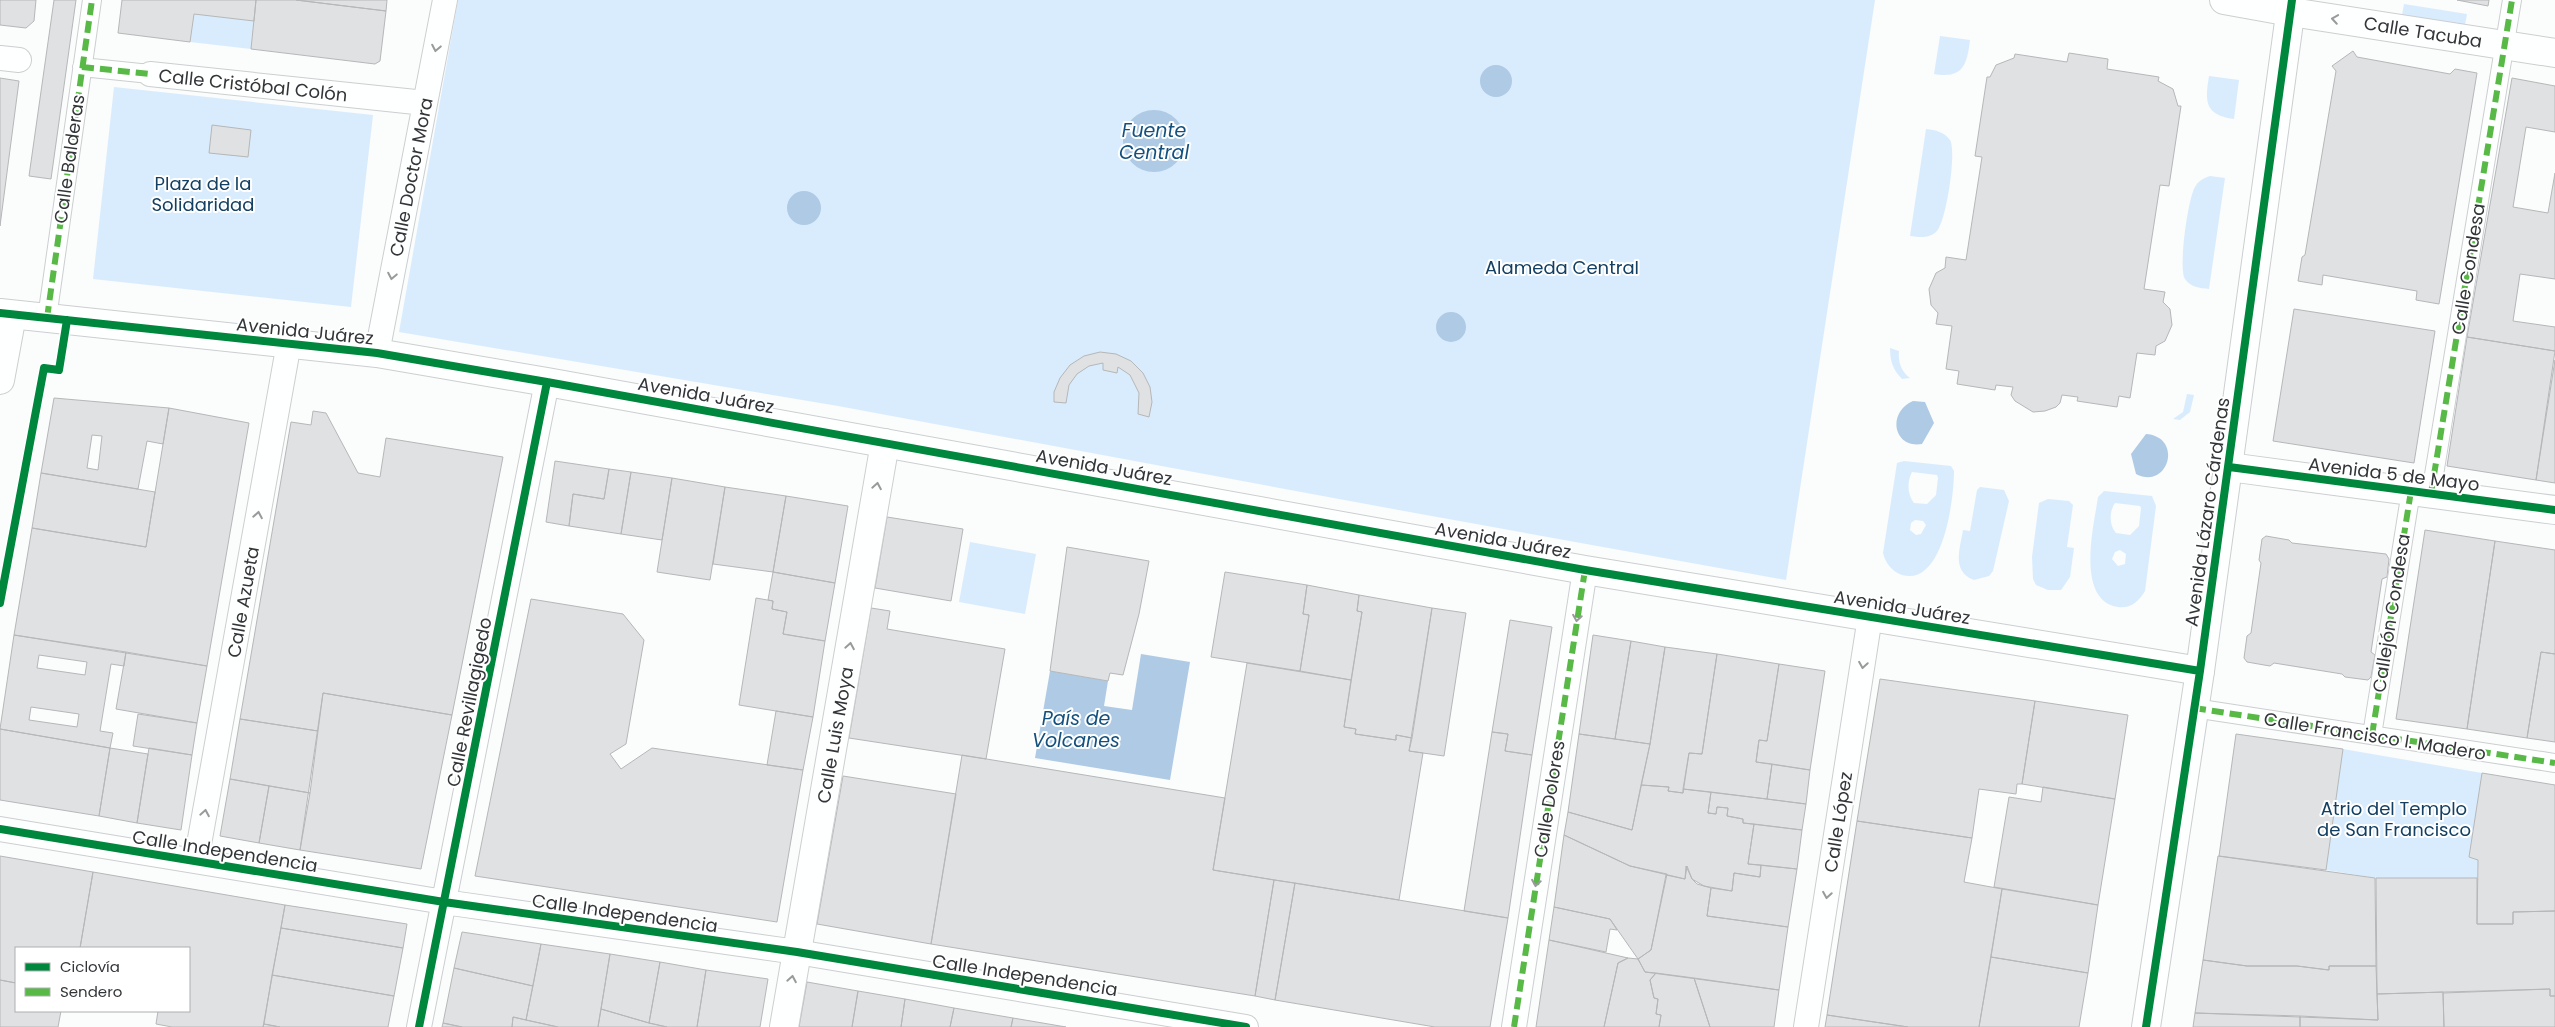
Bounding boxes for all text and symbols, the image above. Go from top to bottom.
street label: Calle Tacuba [2362,10,2484,54]
one-way arrow [2331,15,2340,25]
one-way arrow [431,43,441,52]
street label: Calle Cristóbal Colón [157,63,349,107]
street label: Calle Balderas [48,93,90,225]
street label: Calle Doctor Mora [383,95,439,259]
water label: Fuente Central [1119,117,1189,166]
park label: Plaza de la Solidaridad [152,171,254,217]
street label: Calle Condesa [2445,202,2491,336]
park label: Alameda Central [1485,255,1639,280]
one-way arrow [387,272,398,281]
street label: Avenida Juárez [235,311,375,351]
street label: Avenida Juárez [636,371,776,419]
street label: Avenida Lázaro Cárdenas [2179,396,2235,628]
street label: Avenida Juárez [1034,443,1174,491]
street label: Avenida 5 de Mayo [2307,451,2481,497]
one-way arrow [872,482,882,491]
one-way arrow [253,511,263,520]
street label: Avenida Juárez [1433,516,1573,564]
street label: Callejón Condesa [2366,532,2416,694]
street label: Calle Azueta [221,544,265,660]
street label: Avenida Juárez [1832,584,1972,630]
one-way arrow [1573,614,1583,623]
street label: Calle Revillagigedo [440,615,498,789]
one-way arrow [844,642,854,651]
one-way arrow [1858,662,1869,670]
street label: Calle Luis Moya [811,665,859,805]
water label: País de Volcanes [1032,705,1120,754]
street label: Calle Francisco I. Madero [2262,706,2488,766]
street label: Calle Dolores [1527,739,1571,859]
street label: Calle López [1818,770,1858,874]
park label: Atrio del Templo de San Francisco [2317,796,2471,842]
one-way arrow [199,809,209,818]
street label: Calle Independencia [131,824,319,878]
one-way arrow [1532,878,1542,887]
street label: Calle Independencia [530,888,720,938]
one-way arrow [1822,891,1832,899]
legend [15,947,190,1012]
street label: Calle Independencia [931,948,1119,1002]
text: Ciclovía [60,956,120,977]
one-way arrow [787,975,797,983]
text: Sendero [60,981,122,1002]

